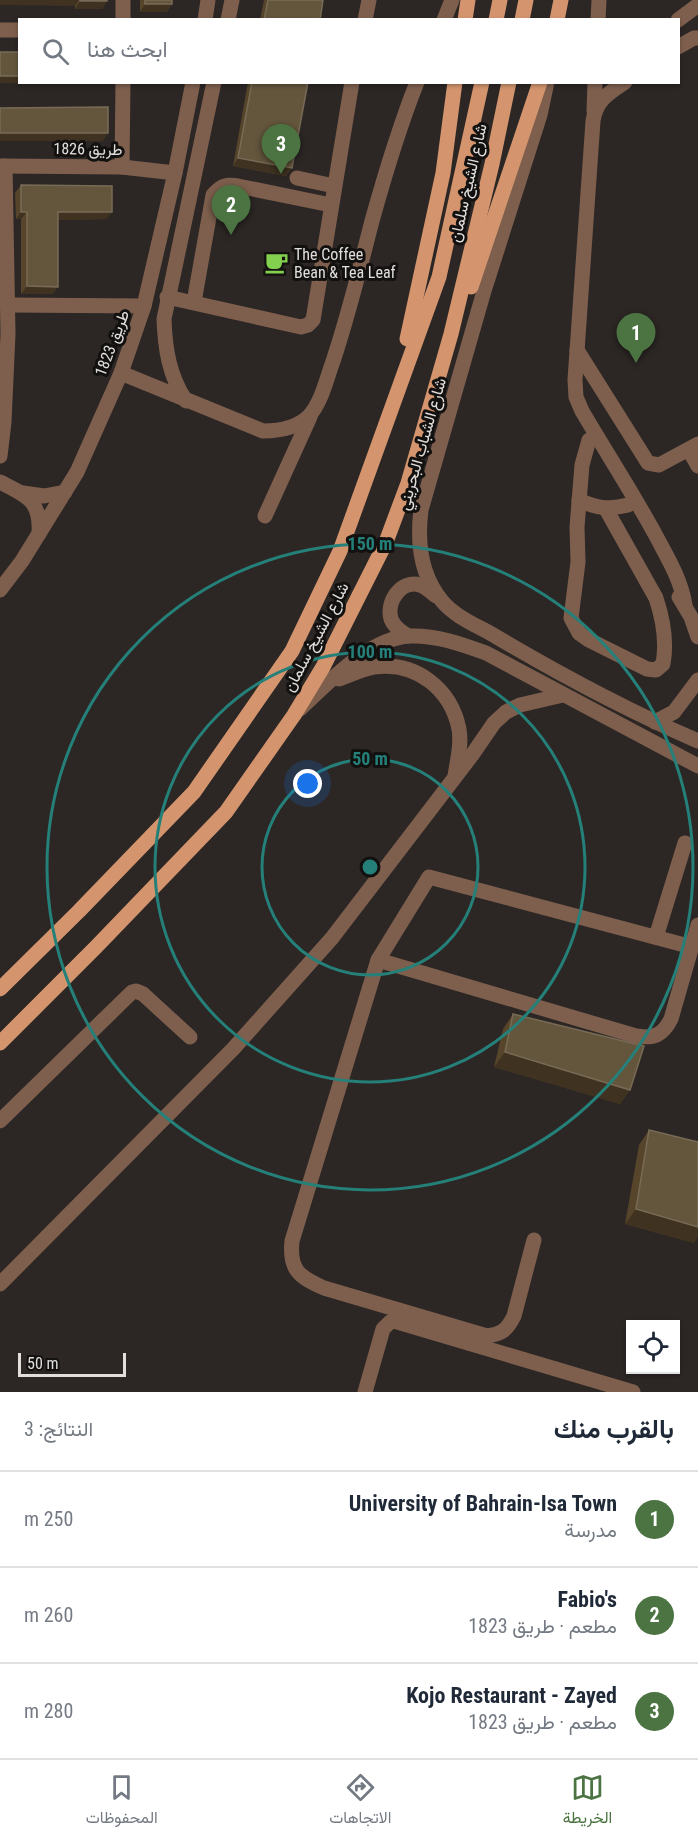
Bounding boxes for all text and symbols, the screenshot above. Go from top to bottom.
search box [18,18,680,84]
icon: search [39,35,72,68]
text: ابحث هنا [87,37,168,62]
street label: شارع الشيخ سلمان [445,122,493,244]
pin: 3 [262,124,300,174]
street label: طريق 1826 [53,139,123,160]
pin: 2 [212,186,250,235]
place label: The Coffee Bean & Tea Leaf [294,245,396,282]
cafe icon: The Coffee Bean & Tea Leaf [263,250,289,276]
street label: طريق 1823 [91,307,134,379]
pin: 1 [616,314,656,363]
street label: شارع الشباب البحريني [394,376,454,513]
text: 150 m [348,533,392,554]
street label: شارع الشيخ سلمان [279,579,355,696]
text: 100 m [348,641,392,662]
text: 50 m [352,748,388,769]
your location [293,769,322,798]
centre of rings [360,857,380,877]
map controls [626,1320,680,1374]
button: locate [626,1320,680,1374]
scale bar [18,1350,126,1378]
text: 50 m [27,1354,59,1373]
text: بالقرب منك [554,1414,674,1444]
text: النتائج: 3 [24,1417,93,1441]
text: University of Bahrain-Isa Town [349,1491,617,1516]
text: 250 m [24,1507,73,1531]
text: 1 [649,1507,660,1531]
text: مدرسة [564,1518,617,1542]
text: Fabio's [558,1587,617,1612]
text: 260 m [24,1603,73,1627]
text: 2 [649,1603,660,1627]
text: مطعم · طريق 1823 [468,1614,617,1638]
text: Kojo Restaurant - Zayed [406,1683,617,1708]
text: 280 m [24,1699,73,1723]
text: 3 [649,1699,660,1723]
text: مطعم · طريق 1823 [468,1710,617,1734]
tab: المحفوظات [86,1771,158,1832]
tab: الاتجاهات [329,1771,391,1832]
tab: الخريطة [563,1771,612,1832]

